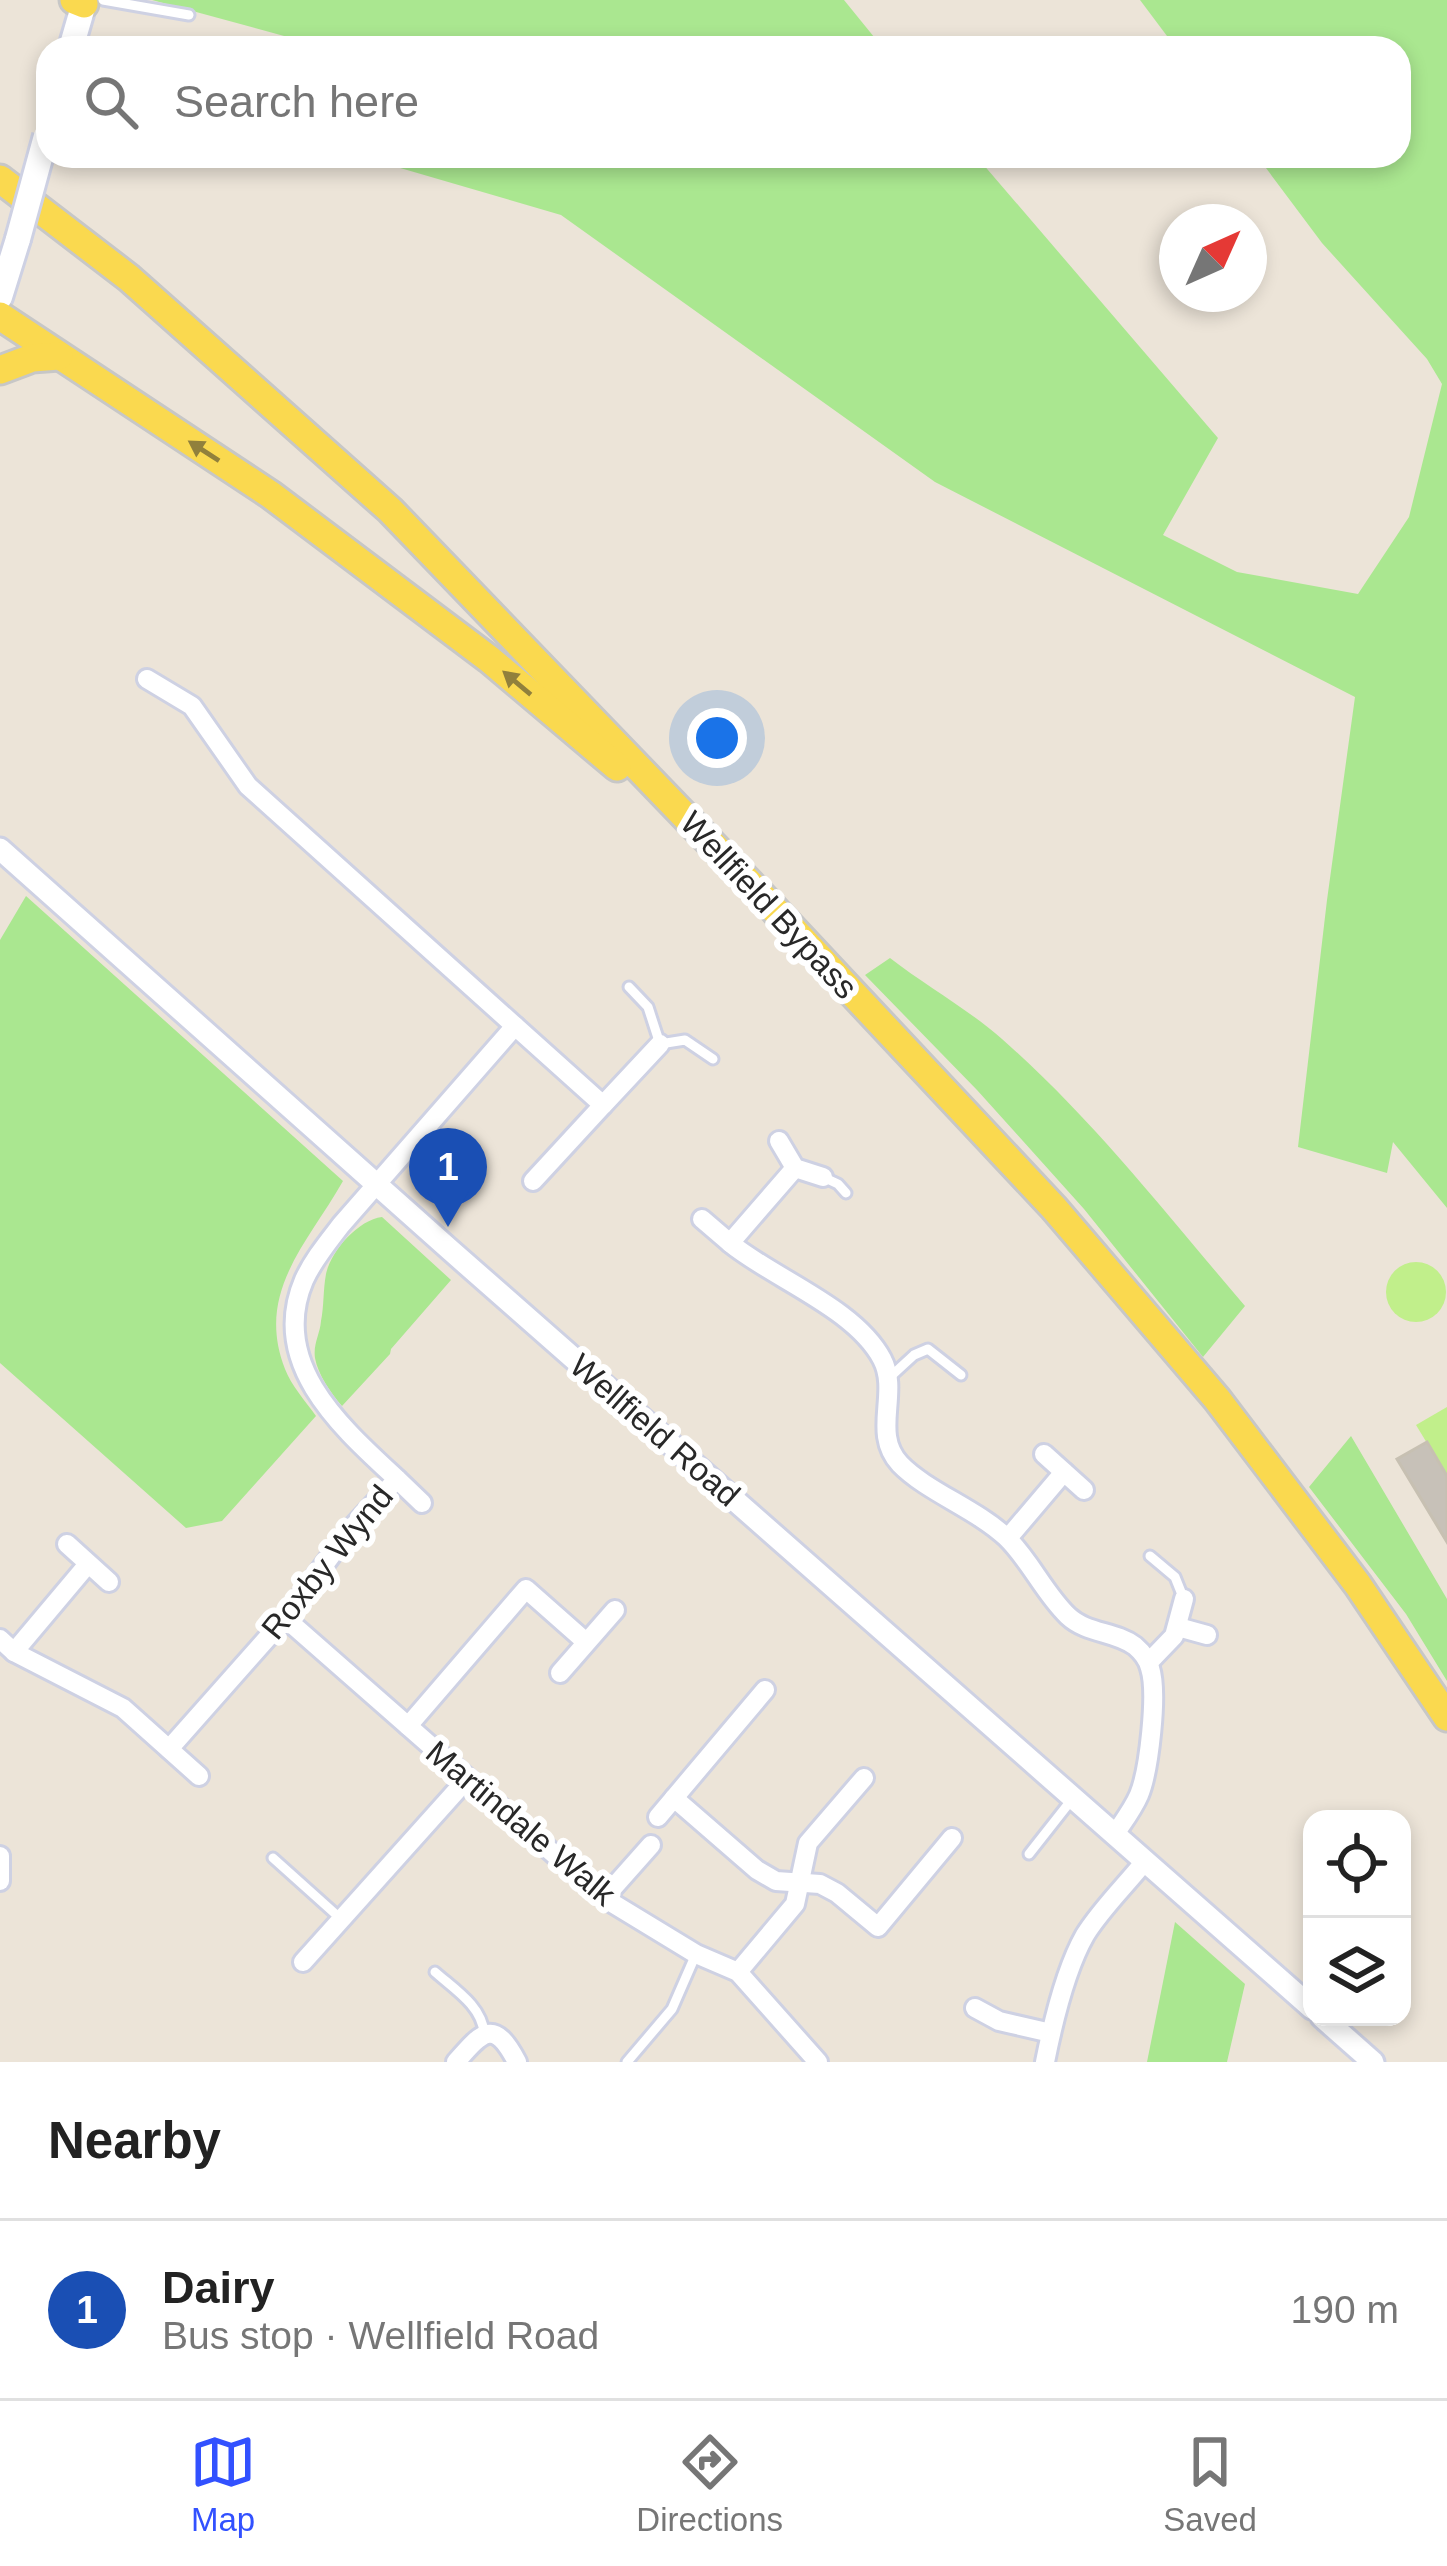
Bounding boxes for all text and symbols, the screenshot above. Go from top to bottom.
search box [36,36,1411,168]
icon: search [78,69,144,135]
text: Search here [174,76,419,127]
north arrow [1159,204,1267,312]
one-way arrow [187,440,220,462]
one-way arrow [502,670,532,696]
your location [687,708,747,768]
street label: Wellfield Bypass [673,804,865,1006]
pin: 1 [409,1128,487,1227]
street label: Wellfield Road [563,1346,747,1514]
street label: Roxby Wynd [254,1478,400,1646]
street label: Martindale Walk [419,1733,623,1913]
map controls [1303,1810,1411,2026]
button: locate [1303,1810,1411,1918]
button: layers [1303,1918,1411,2026]
text: Nearby [48,2112,221,2169]
text: Dairy [162,2262,275,2313]
text: 1 [76,2288,98,2331]
text: 190 m [1291,2288,1399,2331]
text: Bus stop · Wellfield Road [162,2314,599,2357]
tab: Map [190,2429,256,2539]
tab: Directions [636,2429,783,2539]
tab: Saved [1163,2429,1257,2539]

